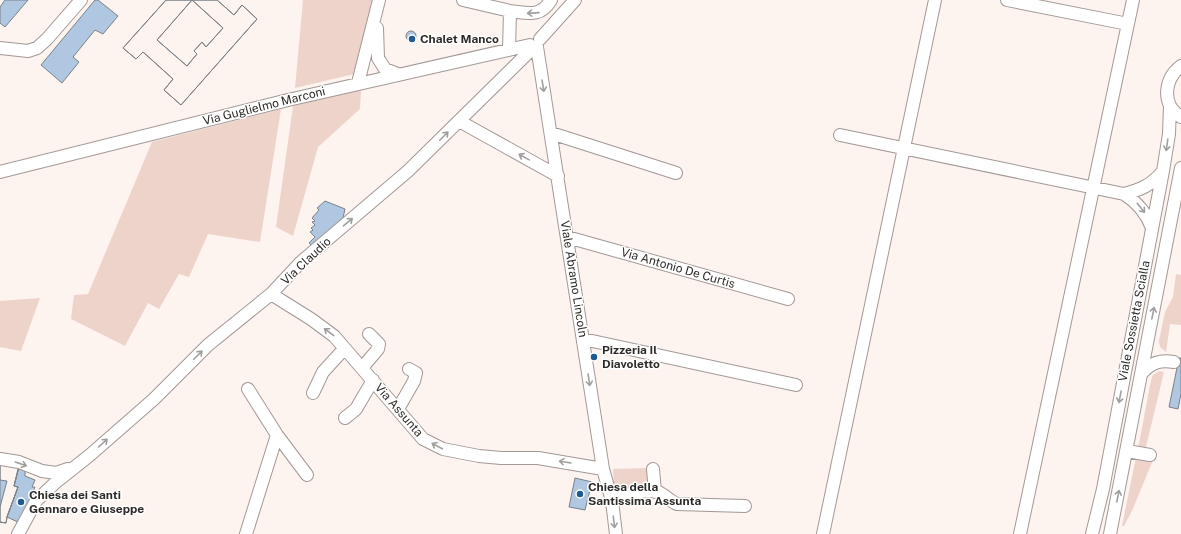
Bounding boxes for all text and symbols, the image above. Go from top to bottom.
one-way arrow [527,9,540,16]
place label: Chalet Manco [420,32,499,46]
marker: Chalet Manco [407,34,417,44]
one-way arrow [540,79,548,92]
street label: Via Guglielmo Marconi [201,84,327,128]
one-way arrow [439,131,449,141]
one-way arrow [1163,138,1171,151]
one-way arrow [518,153,530,161]
one-way arrow [1136,203,1145,214]
one-way arrow [342,218,353,227]
street label: Viale Abramo Lincoln [558,220,590,338]
street label: Via Claudio [278,234,334,288]
street label: Via Antonio De Curtis [619,245,737,291]
street label: Viale Sossietta Scialla [1115,259,1153,383]
one-way arrow [1150,307,1158,320]
one-way arrow [323,328,334,336]
place label: Pizzeria Il Diavoletto [602,343,660,371]
one-way arrow [193,350,203,360]
marker: Pizzeria Il Diavoletto [589,352,599,362]
one-way arrow [585,373,593,386]
street label: Via Assunta [372,380,426,440]
one-way arrow [1116,390,1124,403]
one-way arrow [98,439,108,448]
one-way arrow [431,442,443,449]
one-way arrow [559,458,572,466]
one-way arrow [15,460,27,468]
place label: Chiesa della Santissima Assunta [588,480,701,508]
place label: Chiesa dei Santi Gennaro e Giuseppe [29,488,144,516]
marker: Chiesa della Santissima Assunta [575,489,585,499]
one-way arrow [1114,490,1122,503]
marker: Chiesa dei Santi Gennaro e Giuseppe [16,497,26,507]
one-way arrow [610,515,618,528]

